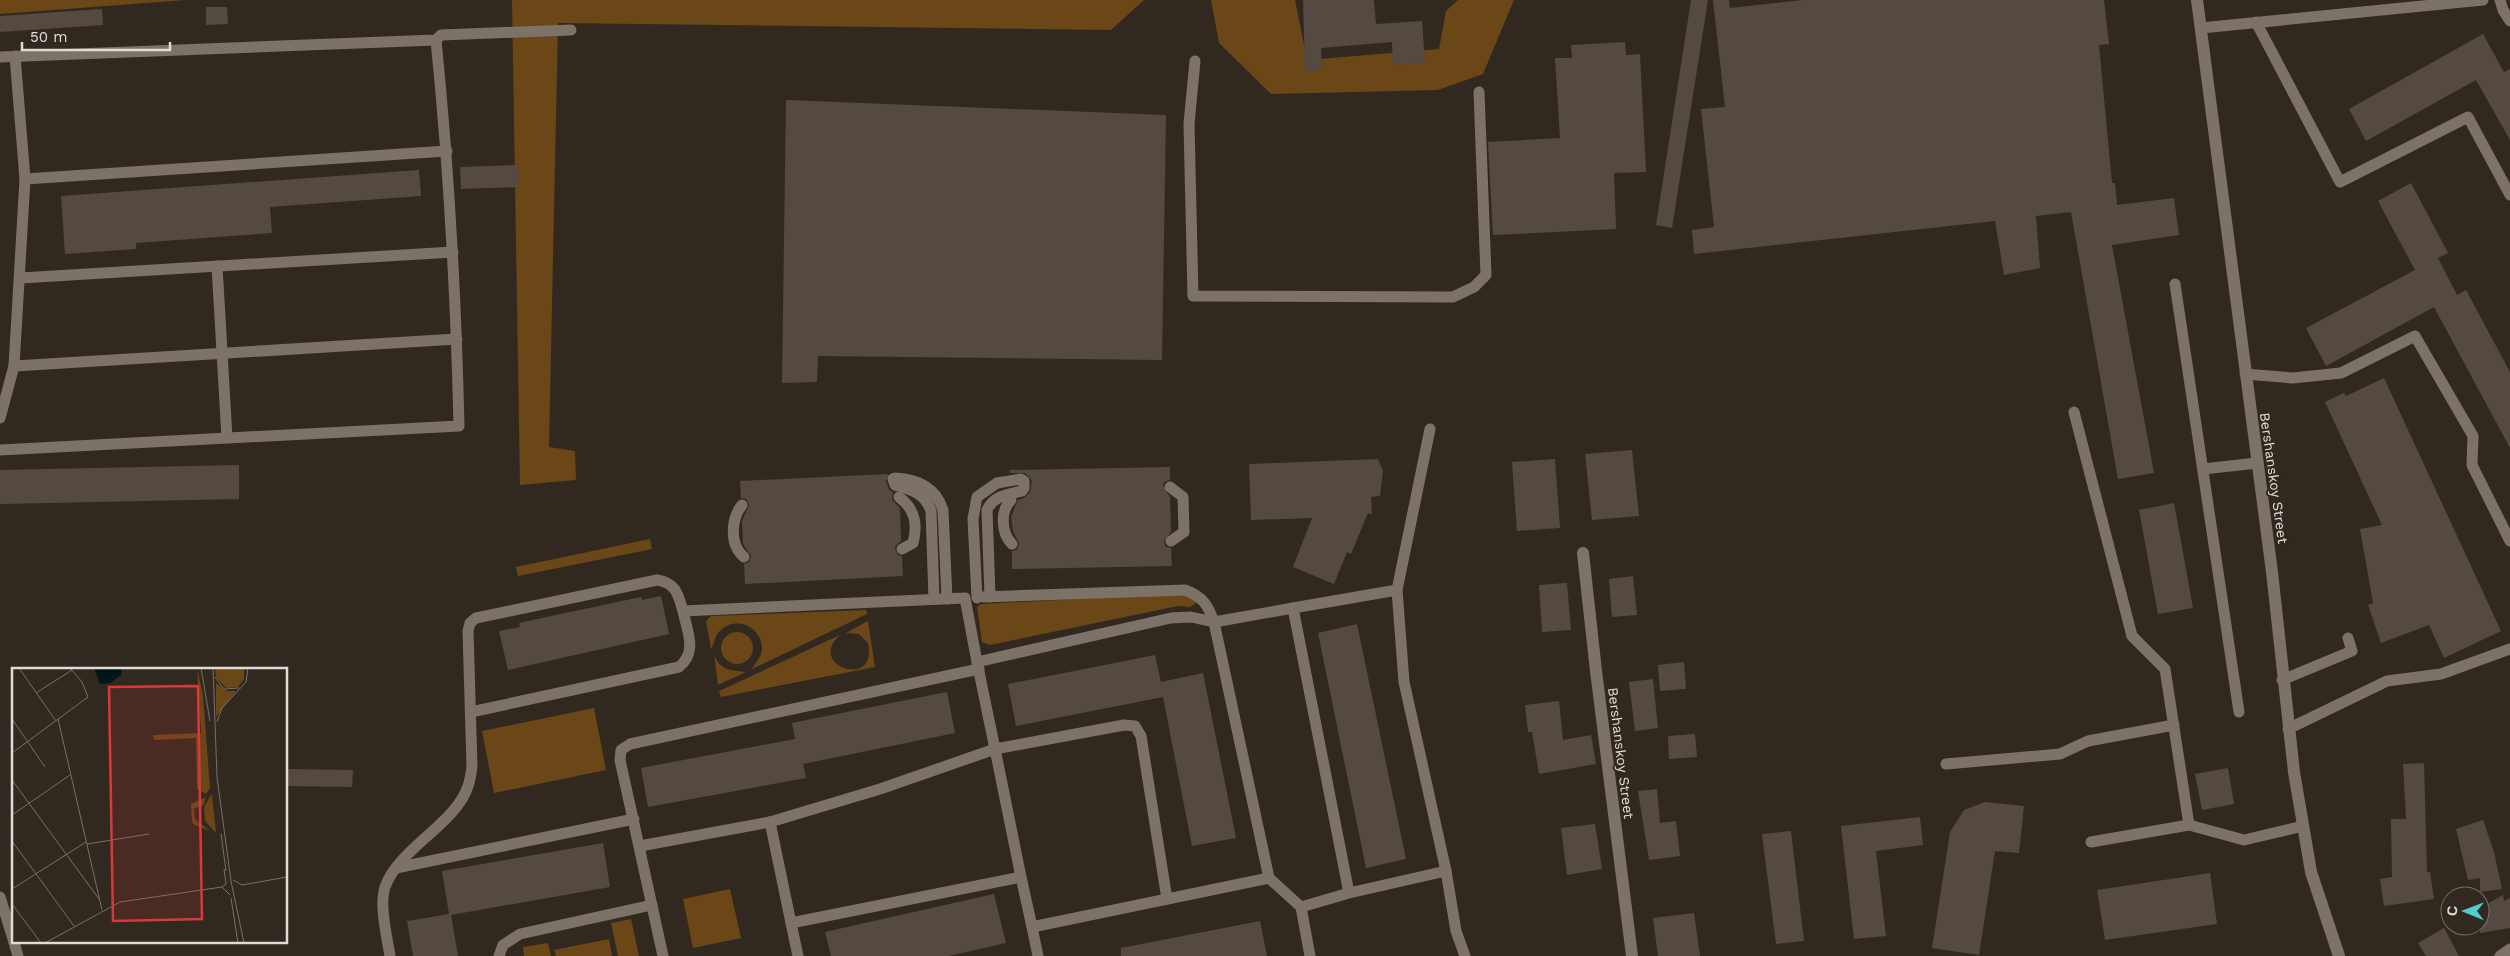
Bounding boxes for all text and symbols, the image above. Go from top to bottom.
scale bar [22,20,170,52]
text: 50 m [30,28,67,46]
street label: Bershanskoy Street [2257,411,2291,545]
inset map [12,668,288,944]
street label: Bershanskoy Street [1605,686,1637,820]
north arrow [2440,886,2490,936]
text: С [2444,906,2460,916]

